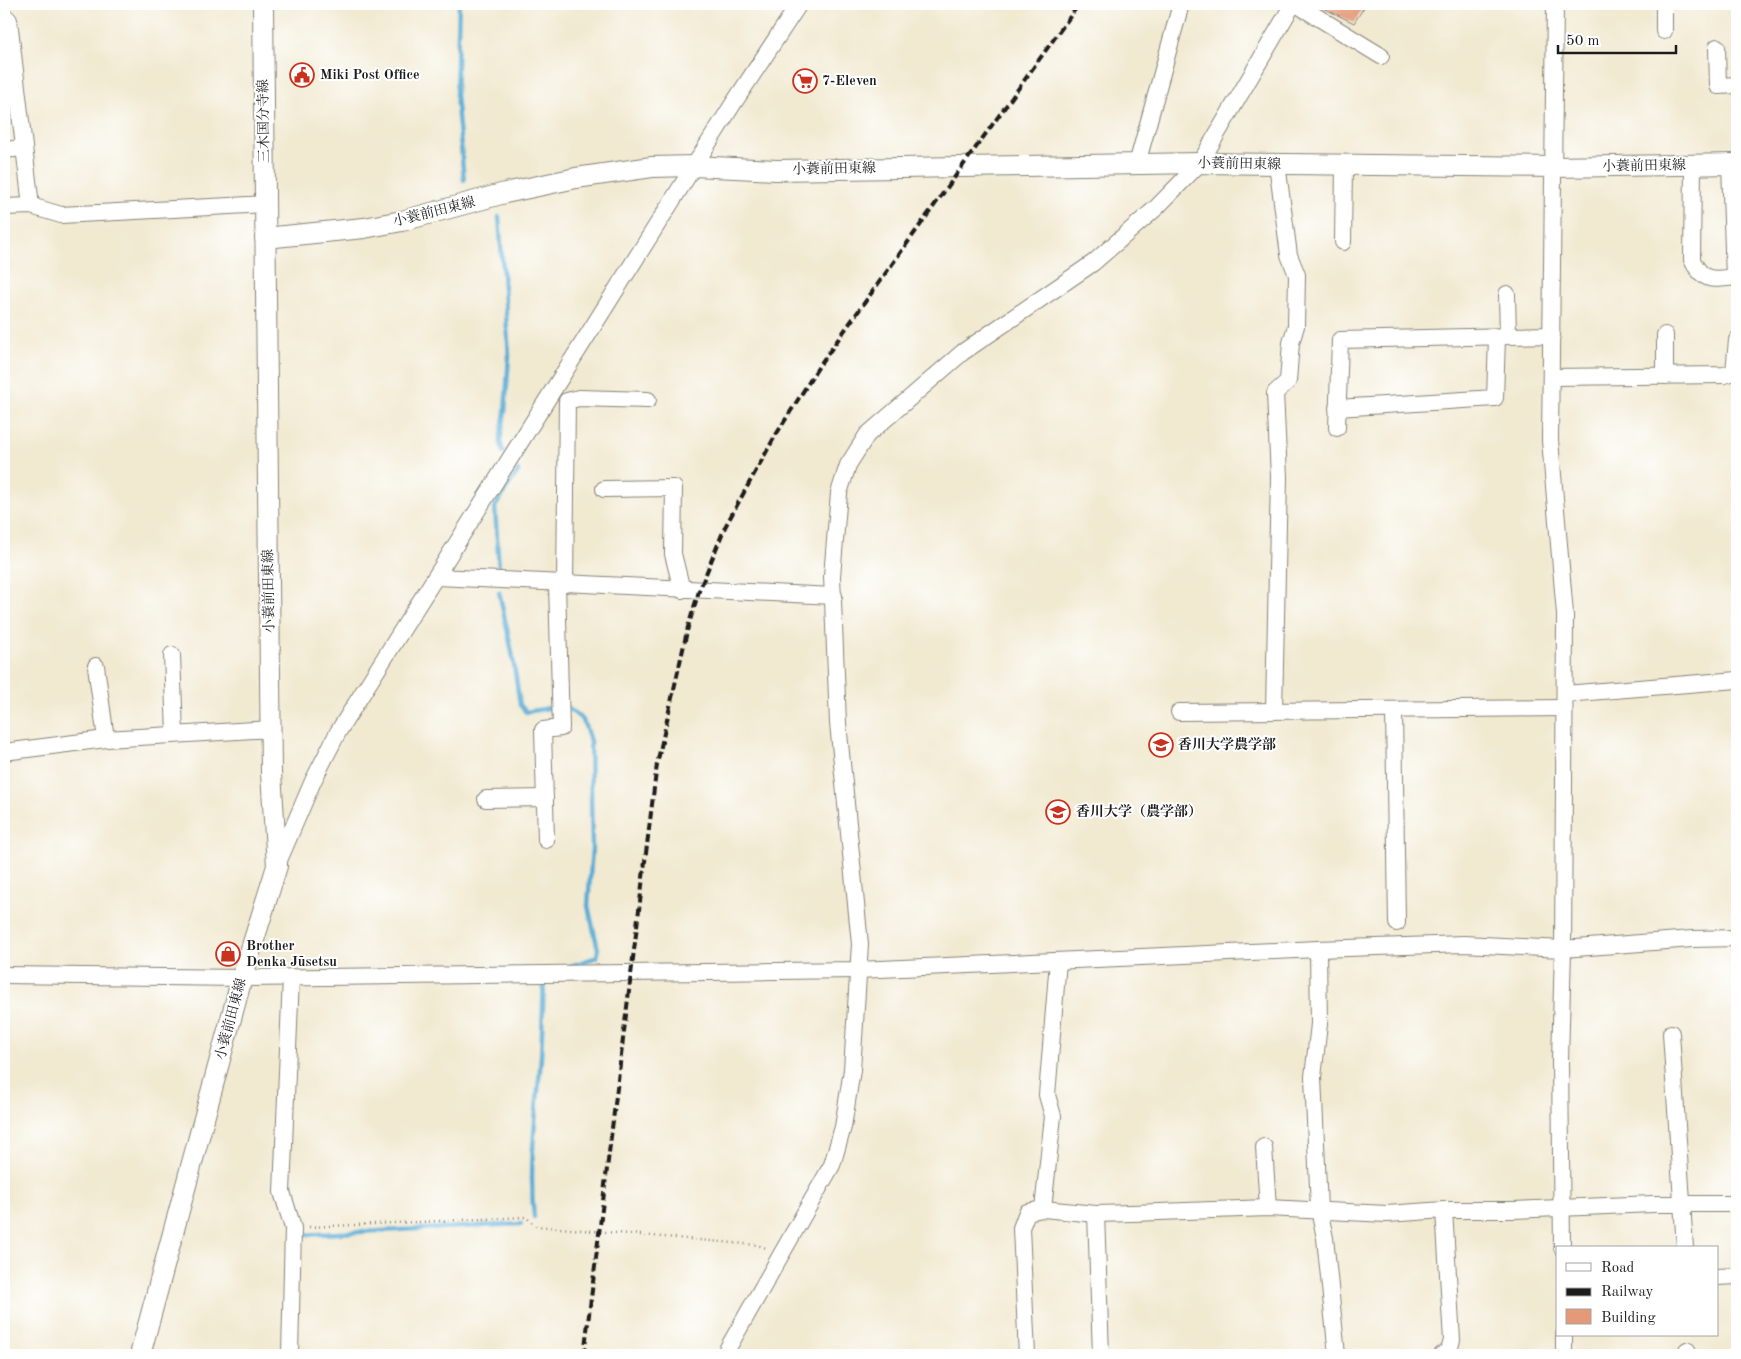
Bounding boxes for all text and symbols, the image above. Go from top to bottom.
scale bar [1558,22,1676,54]
text: 50 m [1566,34,1600,49]
public building icon: Miki Post Office [289,62,315,88]
place label: Miki Post Office [320,68,420,82]
supermarket icon: 7-Eleven [792,68,818,94]
place label: 7-Eleven [822,74,877,88]
street label: 三木国分寺線 [255,79,272,163]
street label: 小蓑前田東線 [1197,155,1281,172]
street label: 小蓑前田東線 [1602,157,1686,174]
street label: 小蓑前田東線 [792,160,876,177]
street label: 小蓑前田東線 [391,194,476,229]
street label: 小蓑前田東線 [260,549,277,633]
school or university icon: 香川大学農学部 [1148,732,1174,758]
place label: 香川大学農学部 [1178,737,1276,752]
school or university icon: 香川大学（農学部） [1045,799,1071,825]
place label: 香川大学（農学部） [1076,804,1202,819]
place label: Brother Denka Jūsetsu [246,939,337,969]
shop icon: Brother Denka Jūsetsu [215,941,241,967]
street label: 小蓑前田東線 [212,976,249,1061]
legend [1556,1246,1718,1336]
text: Road [1601,1261,1635,1276]
text: Railway [1601,1285,1654,1300]
text: Building [1601,1311,1656,1326]

